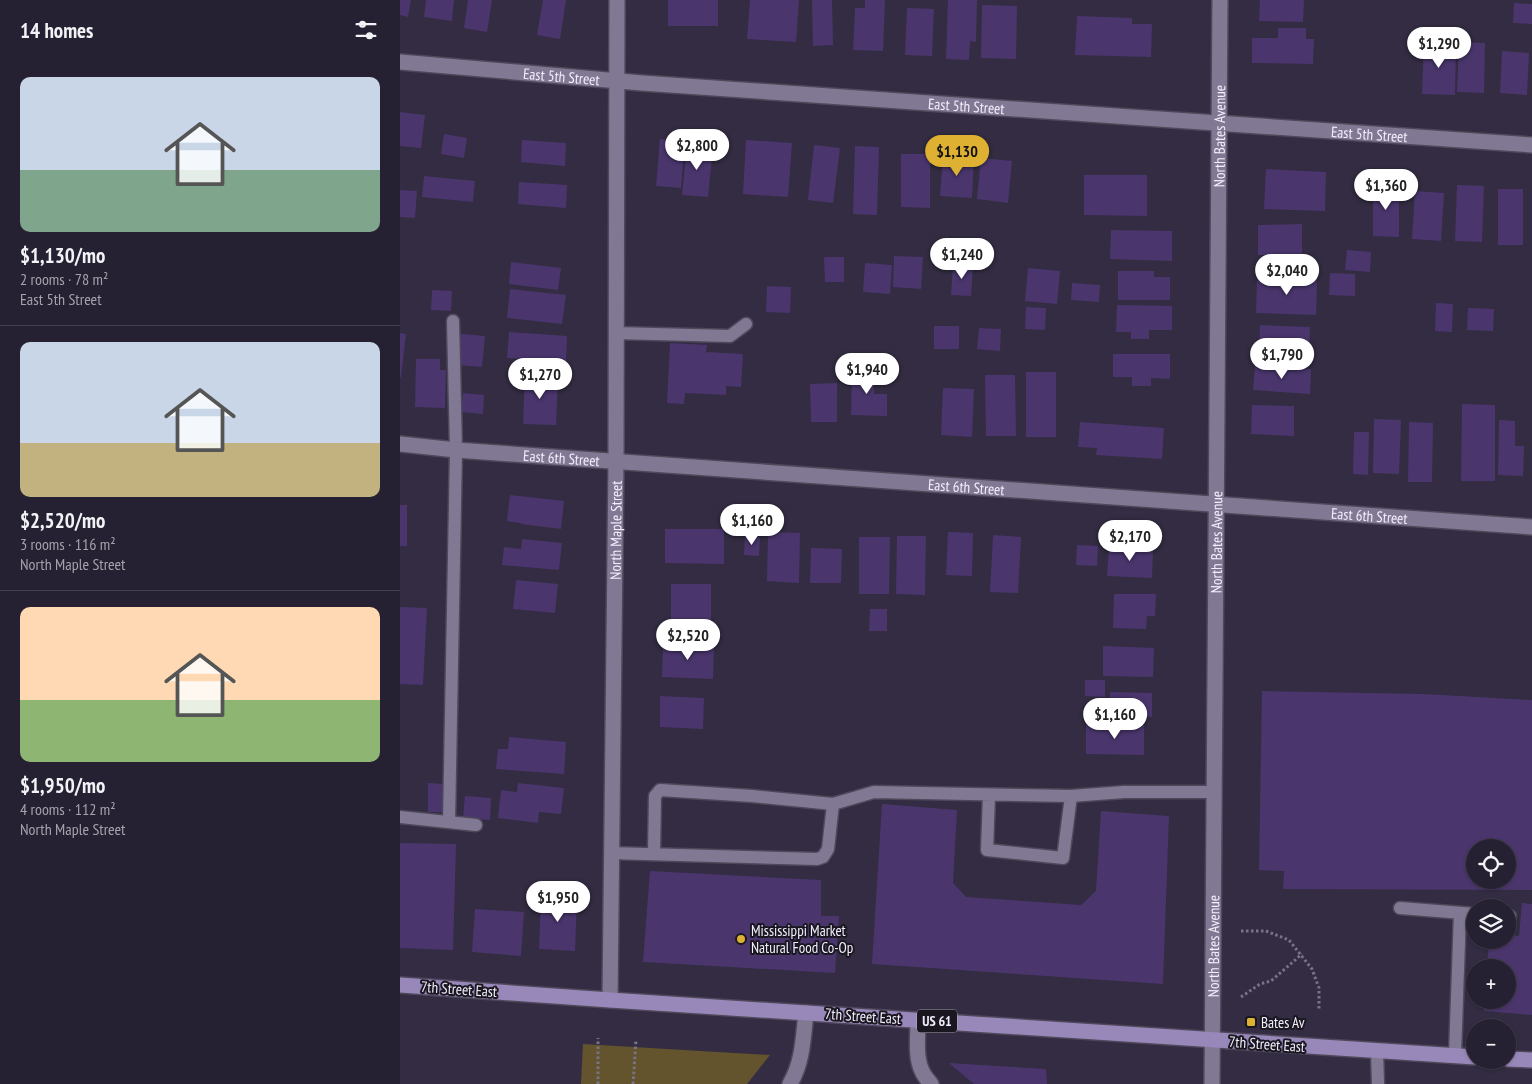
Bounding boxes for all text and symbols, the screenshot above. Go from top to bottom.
icon: filters [352,16,380,44]
text: 14 homes [20,17,93,44]
pin: $1,290 [1398,27,1480,69]
text: $1,290 [1418,33,1460,53]
street label: East 5th Street [522,63,600,89]
street label: North Bates Avenue [1209,85,1229,187]
street label: East 5th Street [927,93,1005,118]
icon: home [155,109,245,199]
street label: East 5th Street [1330,122,1408,146]
pin: $2,800 [656,128,738,171]
pin: $1,130 [916,134,998,177]
text: $2,800 [676,135,718,155]
text: $1,130 [936,141,978,161]
pin: $1,360 [1345,168,1427,211]
text: $1,360 [1365,175,1407,195]
pin: $1,240 [921,238,1003,280]
text: $1,130/mo [20,242,105,269]
text: $1,240 [941,244,983,264]
pin: $2,040 [1246,254,1328,296]
text: $2,040 [1266,260,1308,280]
text: 2 rooms · 78 m² [20,269,108,289]
text: East 5th Street [20,289,102,309]
pin: $1,790 [1241,338,1323,380]
text: $1,790 [1261,344,1303,364]
pin: $1,940 [826,352,908,395]
pin: $1,270 [499,358,581,400]
text: $1,940 [846,359,888,379]
text: $1,270 [519,364,561,384]
icon: home [155,375,245,465]
street label: East 6th Street [522,445,600,470]
street label: East 6th Street [927,474,1005,499]
street label: North Maple Street [605,480,625,580]
street label: North Bates Avenue [1206,491,1226,593]
street label: East 6th Street [1330,503,1408,528]
pin: $1,160 [711,504,793,546]
text: $2,520/mo [20,507,105,534]
text: $1,160 [731,510,773,530]
pin: $2,170 [1089,520,1171,562]
text: $2,170 [1109,526,1151,546]
text: 3 rooms · 116 m² [20,534,116,554]
text: North Maple Street [20,554,126,574]
pin: $2,520 [647,618,729,661]
text: $2,520 [667,625,709,645]
icon: home [155,640,245,730]
pin: $1,160 [1074,698,1156,740]
text: $1,160 [1094,704,1136,724]
text: $1,950/mo [20,772,105,799]
text: 4 rooms · 112 m² [20,799,116,819]
text: North Maple Street [20,819,126,839]
map controls [1466,839,1516,1069]
button: locate [1466,839,1516,889]
pin: $1,950 [517,880,599,923]
text: $1,950 [537,887,579,907]
street label: North Bates Avenue [1203,895,1223,997]
button: layers [1466,899,1516,949]
place label: Mississippi Market Natural Food Co-Op [751,921,853,957]
marker: Mississippi Market Natural Food Co-Op [735,933,747,945]
button: + [1466,959,1516,1009]
street label: 7th Street East [420,977,498,1001]
street label: 7th Street East [824,1004,902,1028]
road number: US 61 [917,1009,957,1032]
place label: Bates Av [1261,1013,1305,1032]
marker: Bates Av [1245,1016,1257,1028]
button: − [1466,1019,1516,1069]
street label: 7th Street East [1228,1032,1306,1056]

